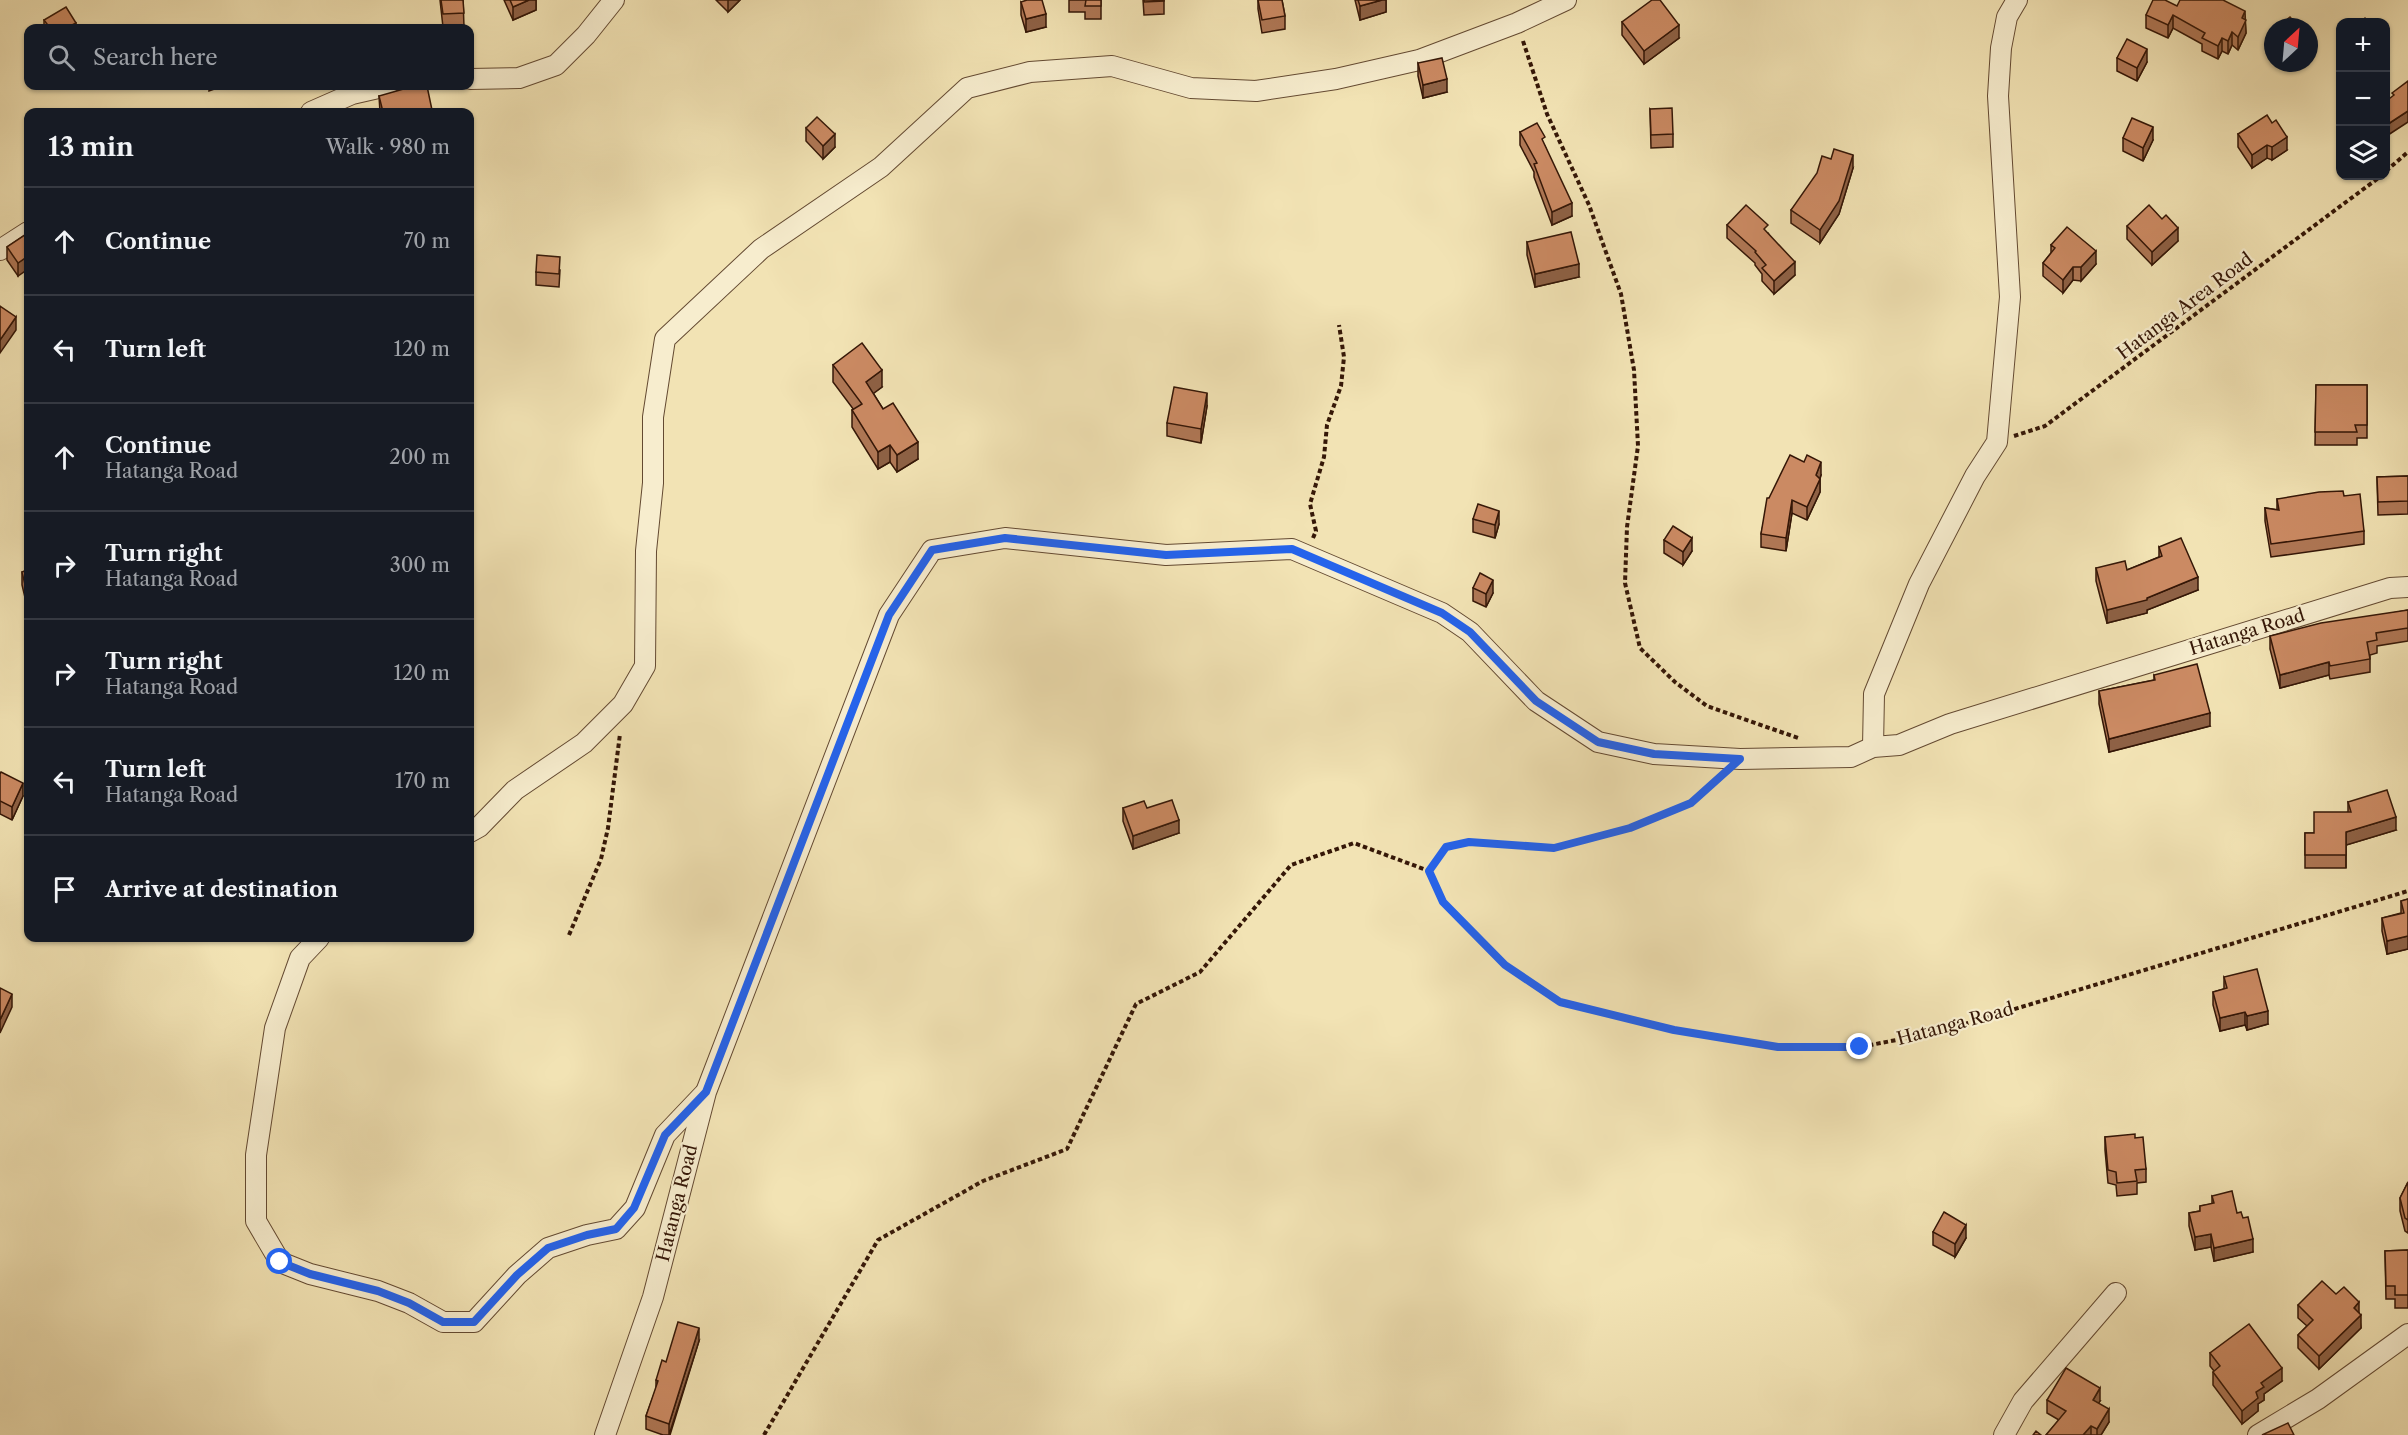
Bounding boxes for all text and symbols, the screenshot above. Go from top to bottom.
north arrow [2264,18,2318,72]
map controls [2336,18,2390,180]
button: + [2336,18,2390,72]
search box [24,24,474,90]
icon: search [45,41,78,74]
text: Search here [93,44,218,71]
button: − [2336,72,2390,126]
button: layers [2336,126,2390,180]
text: 13 min [48,131,134,163]
text: Walk · 980 m [326,135,450,159]
icon: ahead [48,225,81,258]
text: Continue [105,228,211,255]
text: 70 m [404,229,450,253]
street label: Hatanga Area Road [2113,248,2257,364]
icon: left [48,333,81,366]
text: Turn left [105,336,206,363]
text: 120 m [393,337,450,361]
text: Continue [105,432,211,459]
icon: ahead [48,441,81,474]
text: 200 m [389,445,450,469]
text: Hatanga Road [105,459,238,483]
text: Turn right [105,540,223,567]
icon: right [48,549,81,582]
text: 300 m [390,553,450,577]
text: Hatanga Road [105,567,238,591]
street label: Hatanga Road [2186,604,2308,660]
text: Turn right [105,648,223,675]
icon: right [48,657,81,690]
text: 120 m [393,661,450,685]
text: Hatanga Road [105,675,238,699]
text: Turn left [105,756,206,783]
icon: left [48,765,81,798]
text: 170 m [395,769,450,793]
text: Hatanga Road [105,783,238,807]
icon: arrive [48,873,81,906]
text: Arrive at destination [105,876,338,903]
street label: Hatanga Road [1894,998,2016,1050]
route end [1846,1033,1872,1059]
street label: Hatanga Road [652,1142,702,1264]
route start [266,1248,292,1274]

